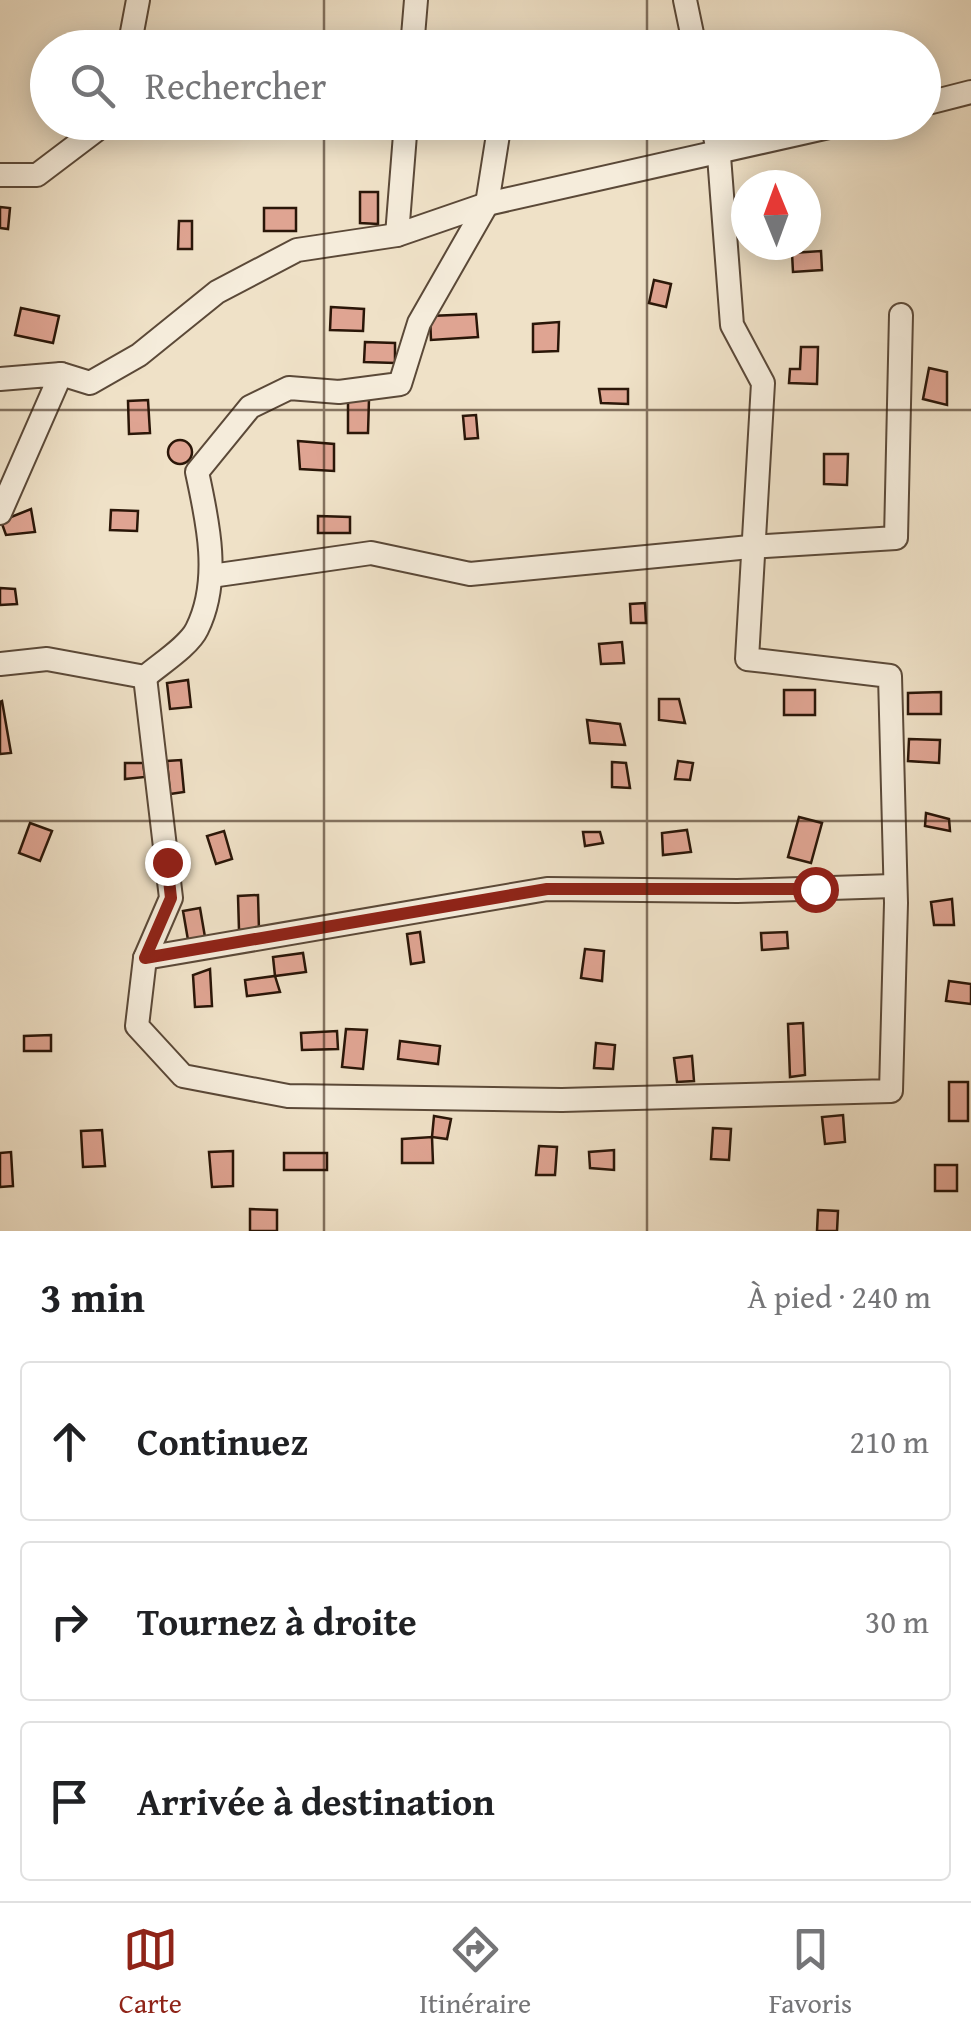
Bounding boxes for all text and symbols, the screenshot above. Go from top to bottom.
search box [30,30,941,140]
text: Rechercher [145,57,326,113]
icon: search [65,58,120,113]
north arrow [731,170,821,260]
route end [145,840,191,886]
route start [793,867,839,913]
text: 3 min [40,1266,145,1327]
text: À pied · 240 m [747,1273,931,1320]
text: Continuez [137,1413,308,1469]
icon: ahead [42,1414,97,1469]
text: 210 m [850,1418,929,1465]
text: Tournez à droite [137,1593,417,1649]
icon: right [42,1594,97,1649]
text: 30 m [865,1598,929,1645]
text: Arrivée à destination [137,1773,495,1829]
icon: arrive [42,1774,97,1829]
tab: Carte [119,1922,182,2023]
tab: Itinéraire [419,1922,531,2023]
tab: Favoris [769,1922,852,2023]

